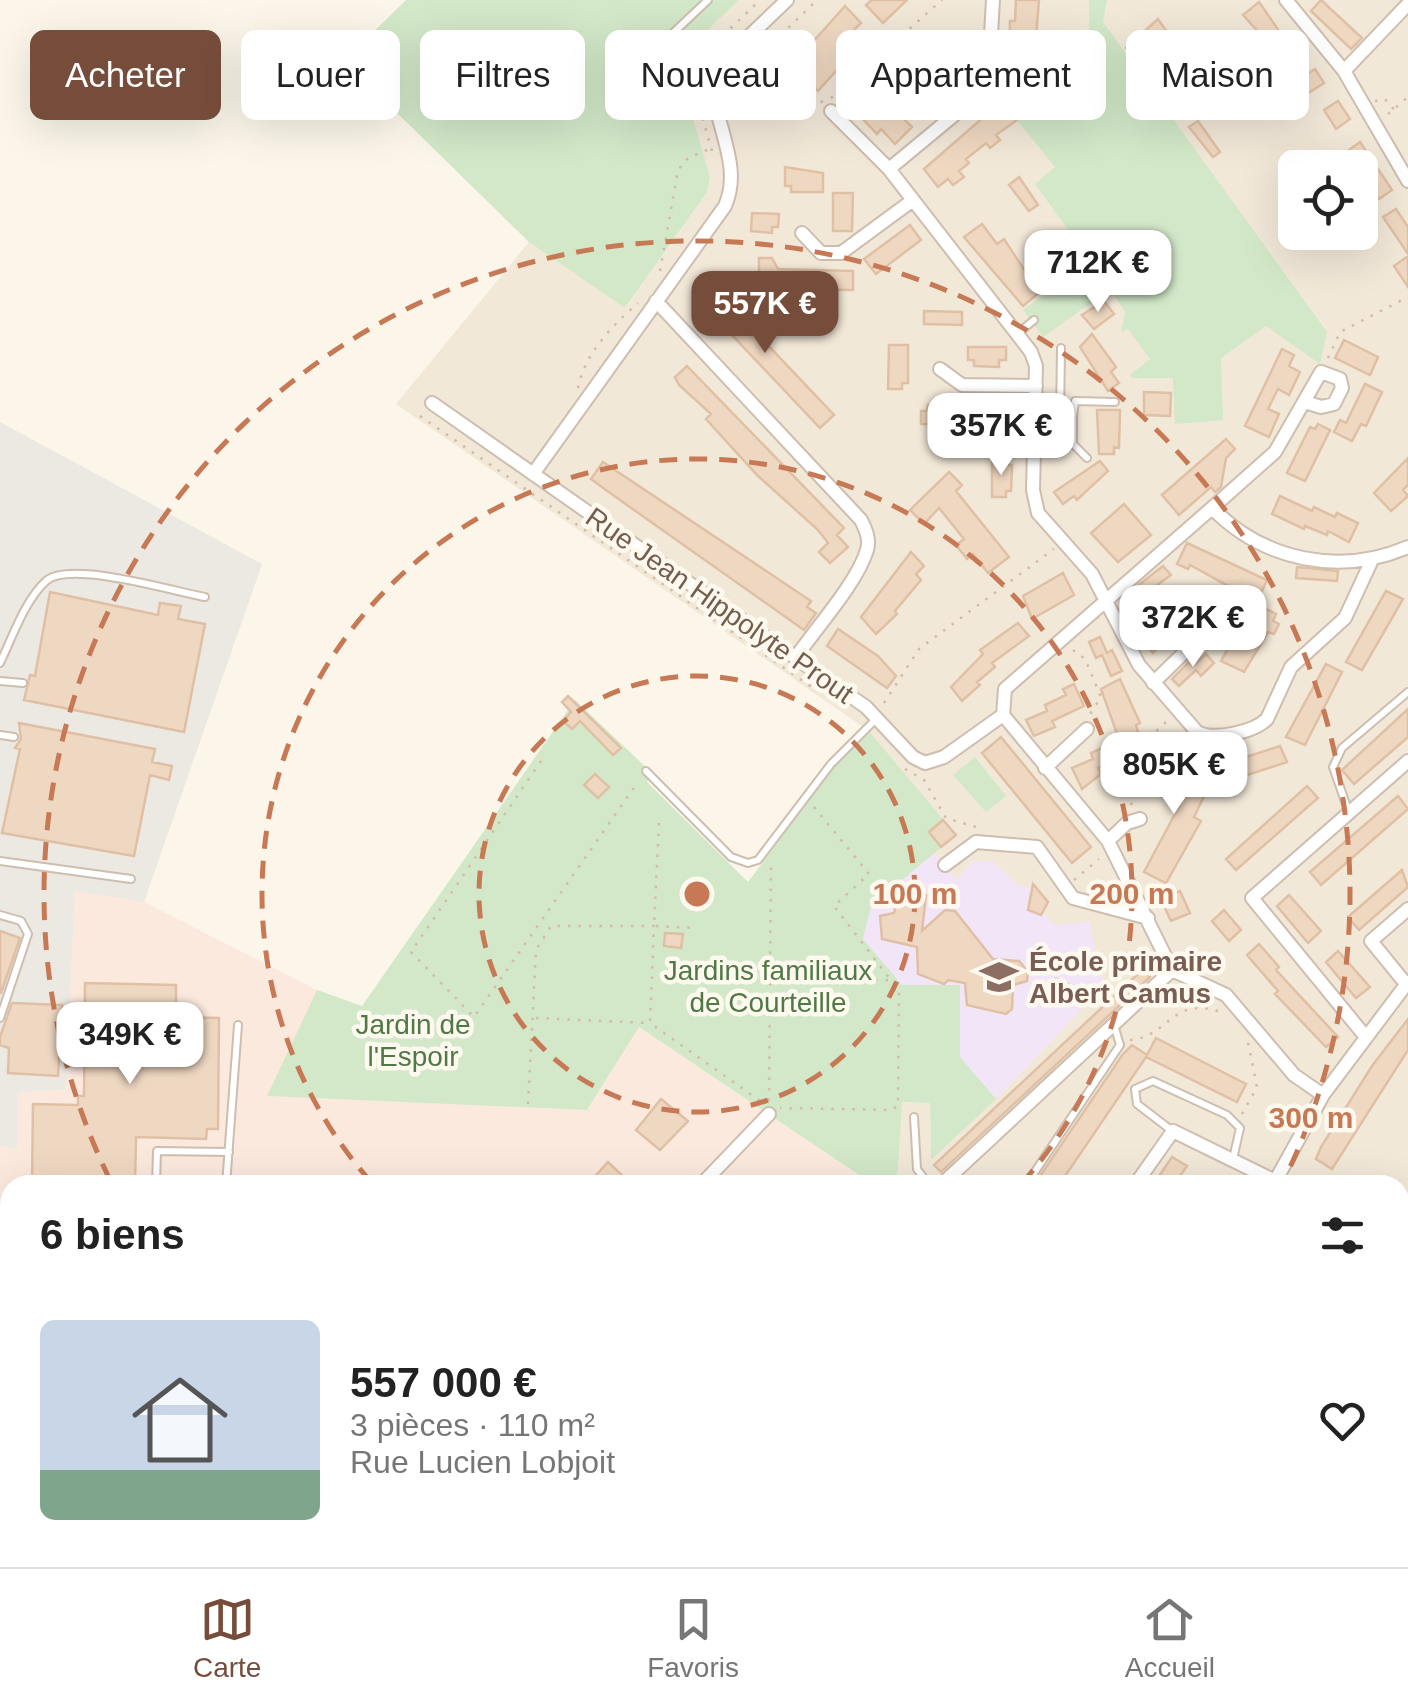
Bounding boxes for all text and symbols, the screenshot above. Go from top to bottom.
chip: Acheter [30,30,221,120]
chip: Louer [241,30,400,120]
chip: Filtres [420,30,585,120]
chip: Nouveau [605,30,816,120]
chip: Appartement [836,30,1106,120]
chip: Maison [1126,30,1309,120]
map controls [1278,150,1378,250]
button: locate [1278,150,1378,250]
pin: 712K € [1017,230,1179,315]
text: 712K € [1046,244,1150,280]
pin: 557K € [684,271,846,356]
text: 557K € [713,285,817,321]
pin: 357K € [920,393,1082,478]
text: 357K € [949,407,1053,443]
street label: Rue Jean Hippolyte Prout [580,501,859,710]
pin: 372K € [1112,585,1274,670]
text: 372K € [1141,599,1245,635]
pin: 805K € [1093,732,1255,817]
text: 805K € [1122,746,1226,782]
centre of rings [679,876,715,912]
text: 100 m [872,877,958,910]
text: 200 m [1089,877,1175,910]
place label: École primaire Albert Camus [1029,946,1222,1009]
park label: Jardins familiaux de Courteille [664,955,872,1018]
school or university icon: École primaire Albert Camus [978,956,1020,998]
pin: 349K € [49,1002,211,1087]
park label: Jardin de l'Espoir [355,1009,471,1072]
text: 349K € [78,1016,182,1052]
text: 300 m [1268,1101,1354,1134]
icon: filters [1315,1208,1370,1263]
text: 6 biens [40,1211,185,1258]
text: 557 000 € [350,1359,537,1406]
icon: home [120,1360,240,1480]
icon: heart [1315,1393,1370,1448]
text: 3 pièces · 110 m² [350,1407,595,1443]
text: Rue Lucien Lobjoit [350,1444,615,1480]
tab: Carte [193,1592,261,1684]
tab: Favoris [647,1592,739,1684]
tab: Accueil [1125,1592,1215,1684]

